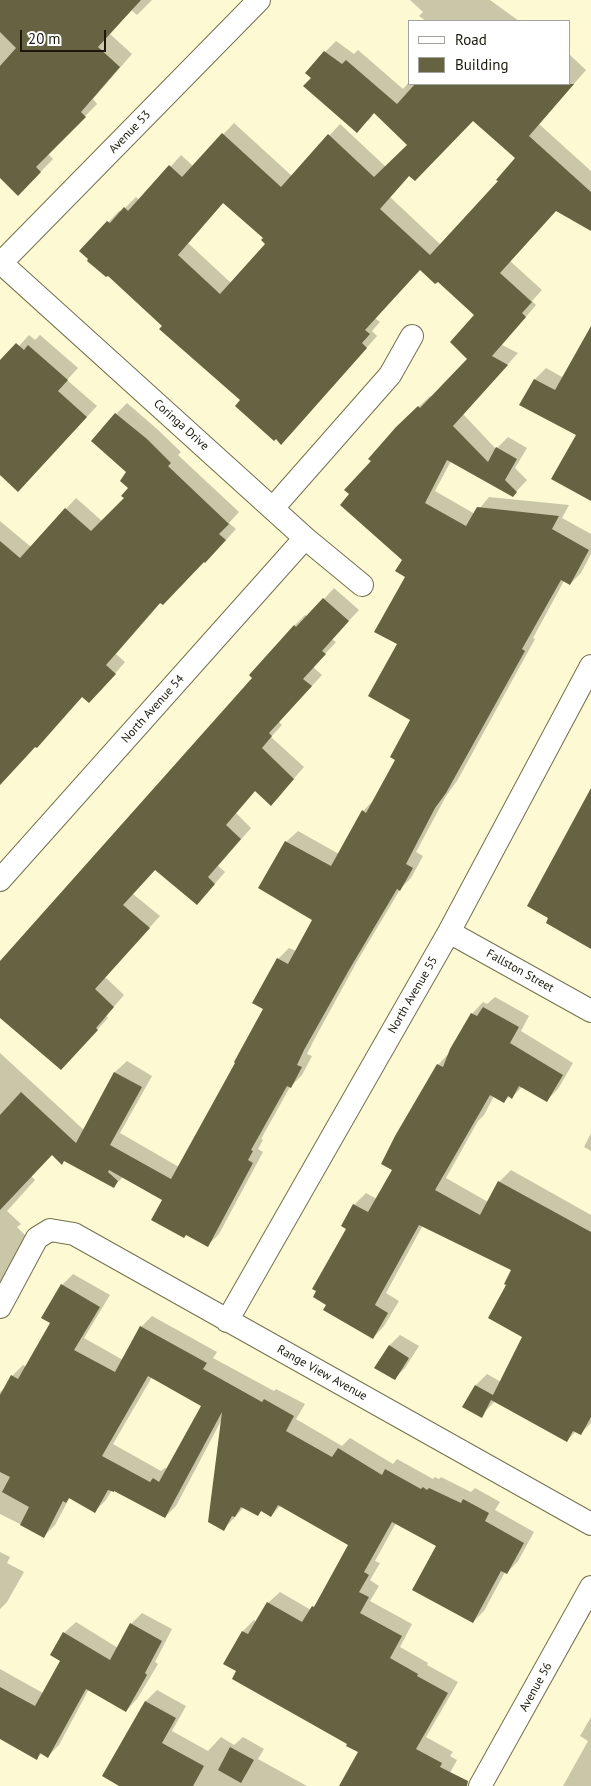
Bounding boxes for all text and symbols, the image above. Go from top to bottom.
scale bar [22,20,109,52]
legend [408,20,571,85]
text: 20 m [28,29,61,48]
text: Road [455,30,487,49]
text: Building [455,55,509,74]
street label: Avenue 53 [106,108,154,156]
street label: Coringa Drive [150,396,212,454]
street label: North Avenue 54 [119,672,187,746]
street label: Fallston Street [484,947,556,995]
street label: North Avenue 55 [385,954,441,1036]
street label: Range View Avenue [274,1342,370,1404]
street label: Avenue 56 [517,1660,555,1714]

